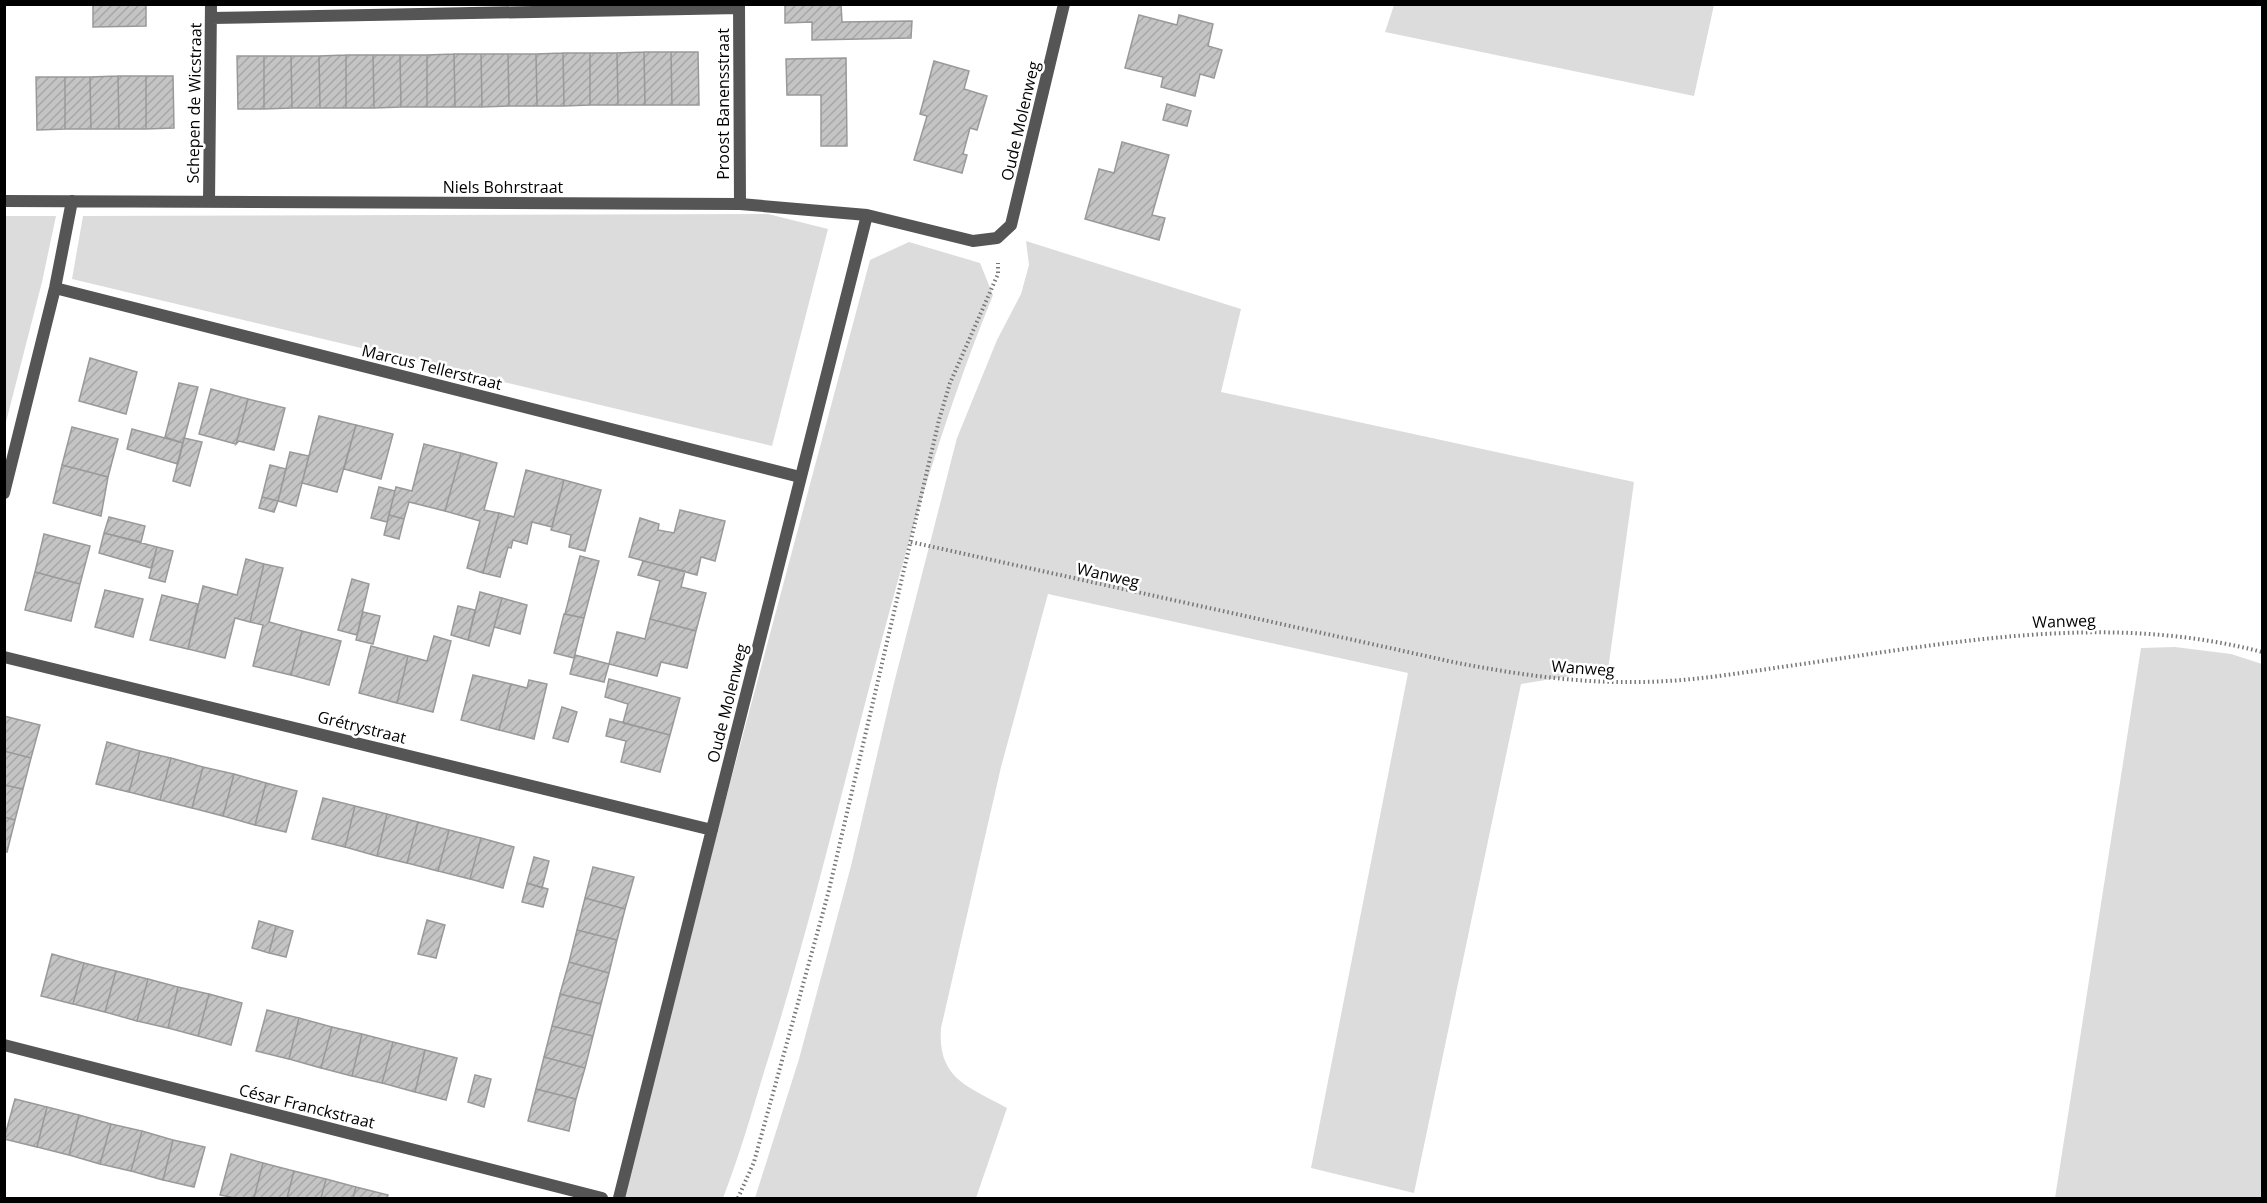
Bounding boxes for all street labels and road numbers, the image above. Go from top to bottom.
street label: Schepen de Wicstraat [182,22,206,184]
street label: Proost Banensstraat [712,28,734,180]
street label: Oude Molenweg [996,59,1045,183]
street label: Niels Bohrstraat [443,176,564,198]
street label: Marcus Tellerstraat [360,339,505,395]
street label: Wanweg [1075,557,1142,593]
street label: Wanweg [2032,609,2096,633]
street label: Oude Molenweg [702,641,753,765]
street label: Wanweg [1551,655,1616,681]
street label: Grétrystraat [315,705,409,749]
street label: César Franckstraat [237,1078,377,1134]

